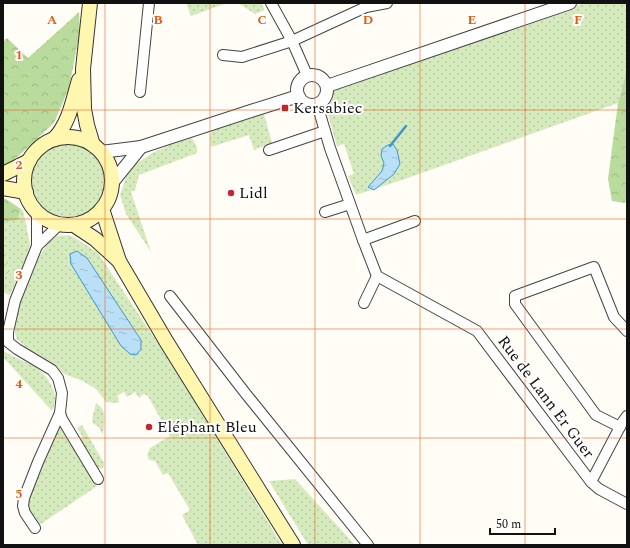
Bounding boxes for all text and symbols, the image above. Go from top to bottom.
text: A [47,10,57,30]
text: B [153,10,163,30]
text: C [257,10,267,30]
text: D [363,10,373,30]
text: E [468,10,477,30]
text: F [574,10,582,30]
text: 1 [15,45,23,65]
place label: Kersabiec [293,96,362,120]
marker: Kersabiec [280,103,290,113]
text: 2 [15,155,23,175]
place label: Lidl [239,181,268,205]
marker: Lidl [226,188,236,198]
text: 3 [15,265,23,285]
street label: Rue de Lann Er Guer [492,330,600,464]
text: 4 [15,374,23,394]
place label: Eléphant Bleu [157,415,257,439]
marker: Eléphant Bleu [144,422,154,432]
text: 5 [15,484,23,504]
scale bar [490,510,555,536]
text: 50 m [496,515,521,534]

